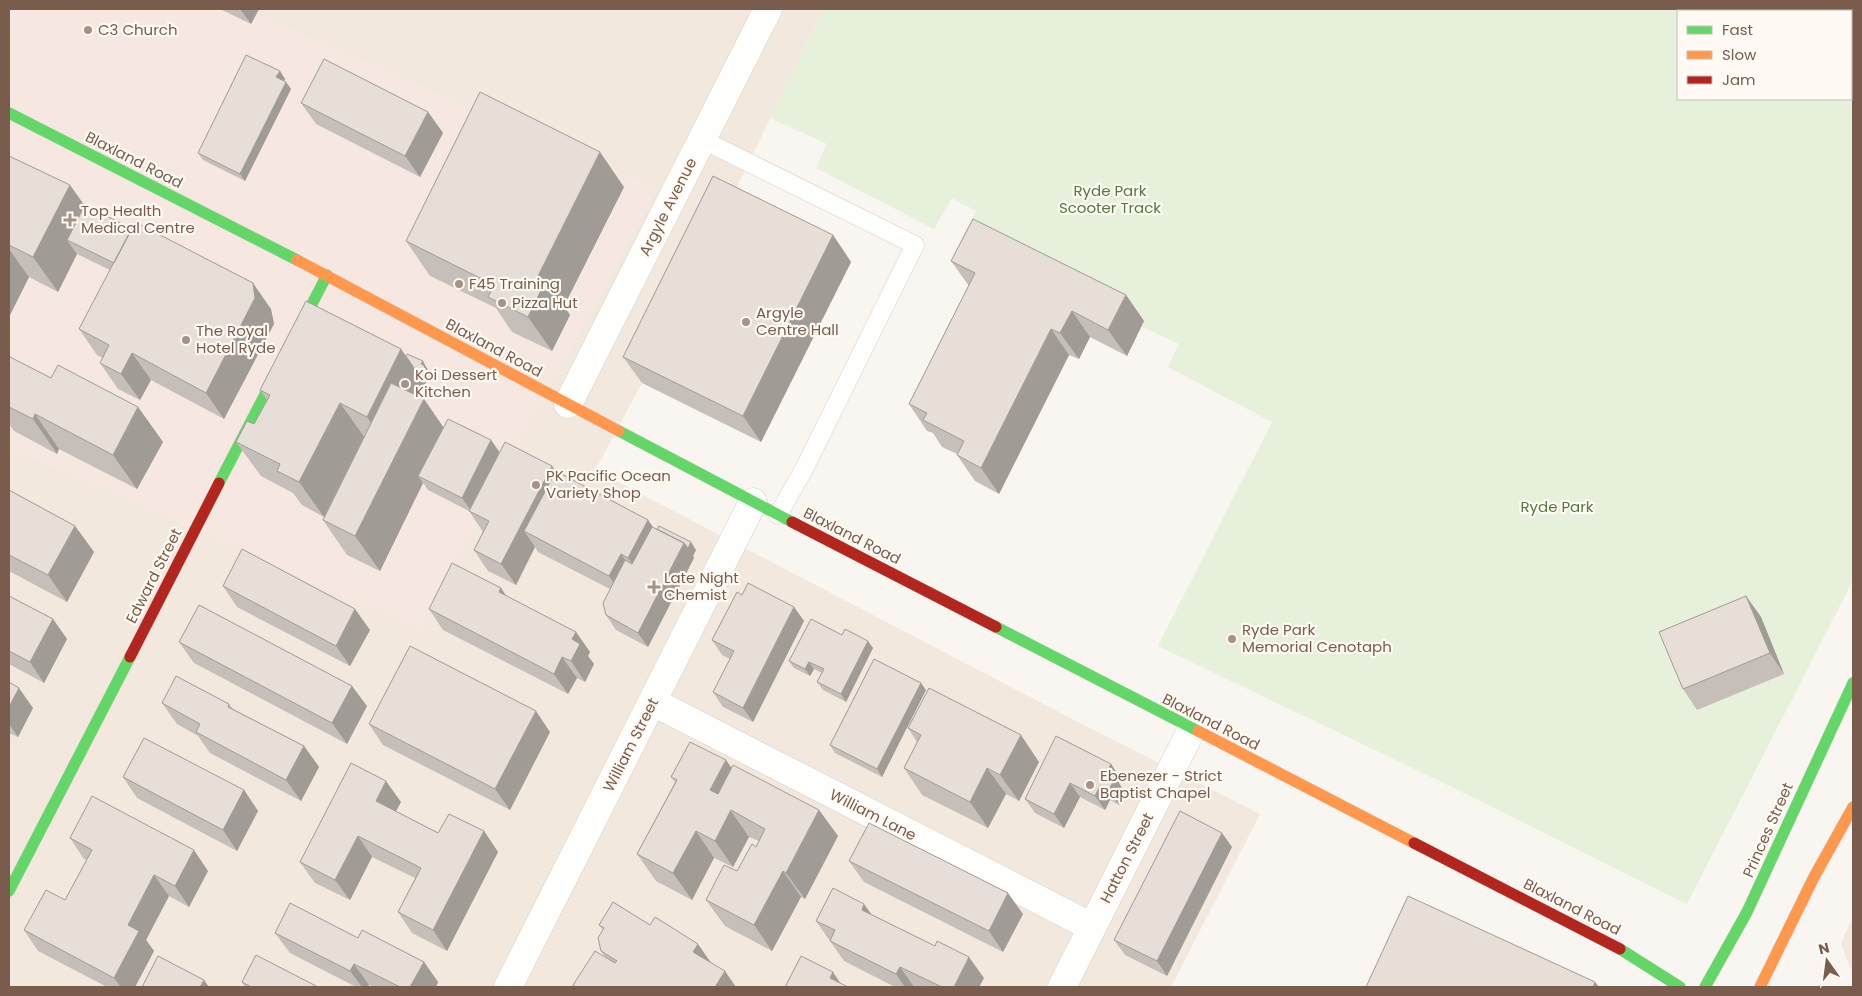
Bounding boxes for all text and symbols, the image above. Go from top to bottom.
legend [1677,10,1852,100]
place label: C3 Church [98,19,178,40]
text: Fast [1722,19,1753,40]
marker: C3 Church [82,24,94,36]
text: Slow [1722,44,1757,65]
text: Jam [1722,69,1756,90]
street label: Blaxland Road [82,126,187,193]
street label: Argyle Avenue [634,154,701,259]
park label: Ryde Park Scooter Track [1059,180,1161,218]
place label: Top Health Medical Centre [81,200,195,238]
marker: Top Health Medical Centre [63,213,77,227]
place label: F45 Training [469,273,560,294]
marker: F45 Training [453,278,465,290]
place label: Pizza Hut [512,292,578,313]
marker: Pizza Hut [496,297,508,309]
place label: Argyle Centre Hall [756,302,839,340]
street label: Blaxland Road [442,313,546,382]
marker: Argyle Centre Hall [740,316,752,328]
place label: The Royal Hotel Ryde [196,320,275,358]
marker: The Royal Hotel Ryde [180,334,192,346]
place label: Koi Dessert Kitchen [415,364,497,402]
marker: Koi Dessert Kitchen [399,378,411,390]
place label: PK Pacific Ocean Variety Shop [546,465,671,503]
marker: PK Pacific Ocean Variety Shop [530,479,542,491]
park label: Ryde Park [1520,496,1594,517]
street label: Blaxland Road [800,502,905,569]
street label: Edward Street [121,525,187,627]
place label: Late Night Chemist [664,567,739,605]
marker: Late Night Chemist [648,581,660,593]
place label: Ryde Park Memorial Cenotaph [1242,619,1392,657]
marker: Ryde Park Memorial Cenotaph [1226,633,1238,645]
street label: Blaxland Road [1159,688,1264,755]
street label: William Street [598,694,663,795]
place label: Ebenezer - Strict Baptist Chapel [1100,765,1222,803]
marker: Ebenezer - Strict Baptist Chapel [1084,779,1096,791]
street label: Princes Street [1737,779,1798,881]
street label: William Lane [826,784,920,845]
street label: Hatton Street [1095,809,1158,906]
street label: Blaxland Road [1520,873,1625,940]
north arrow [1802,936,1852,986]
text: N [1816,937,1831,959]

